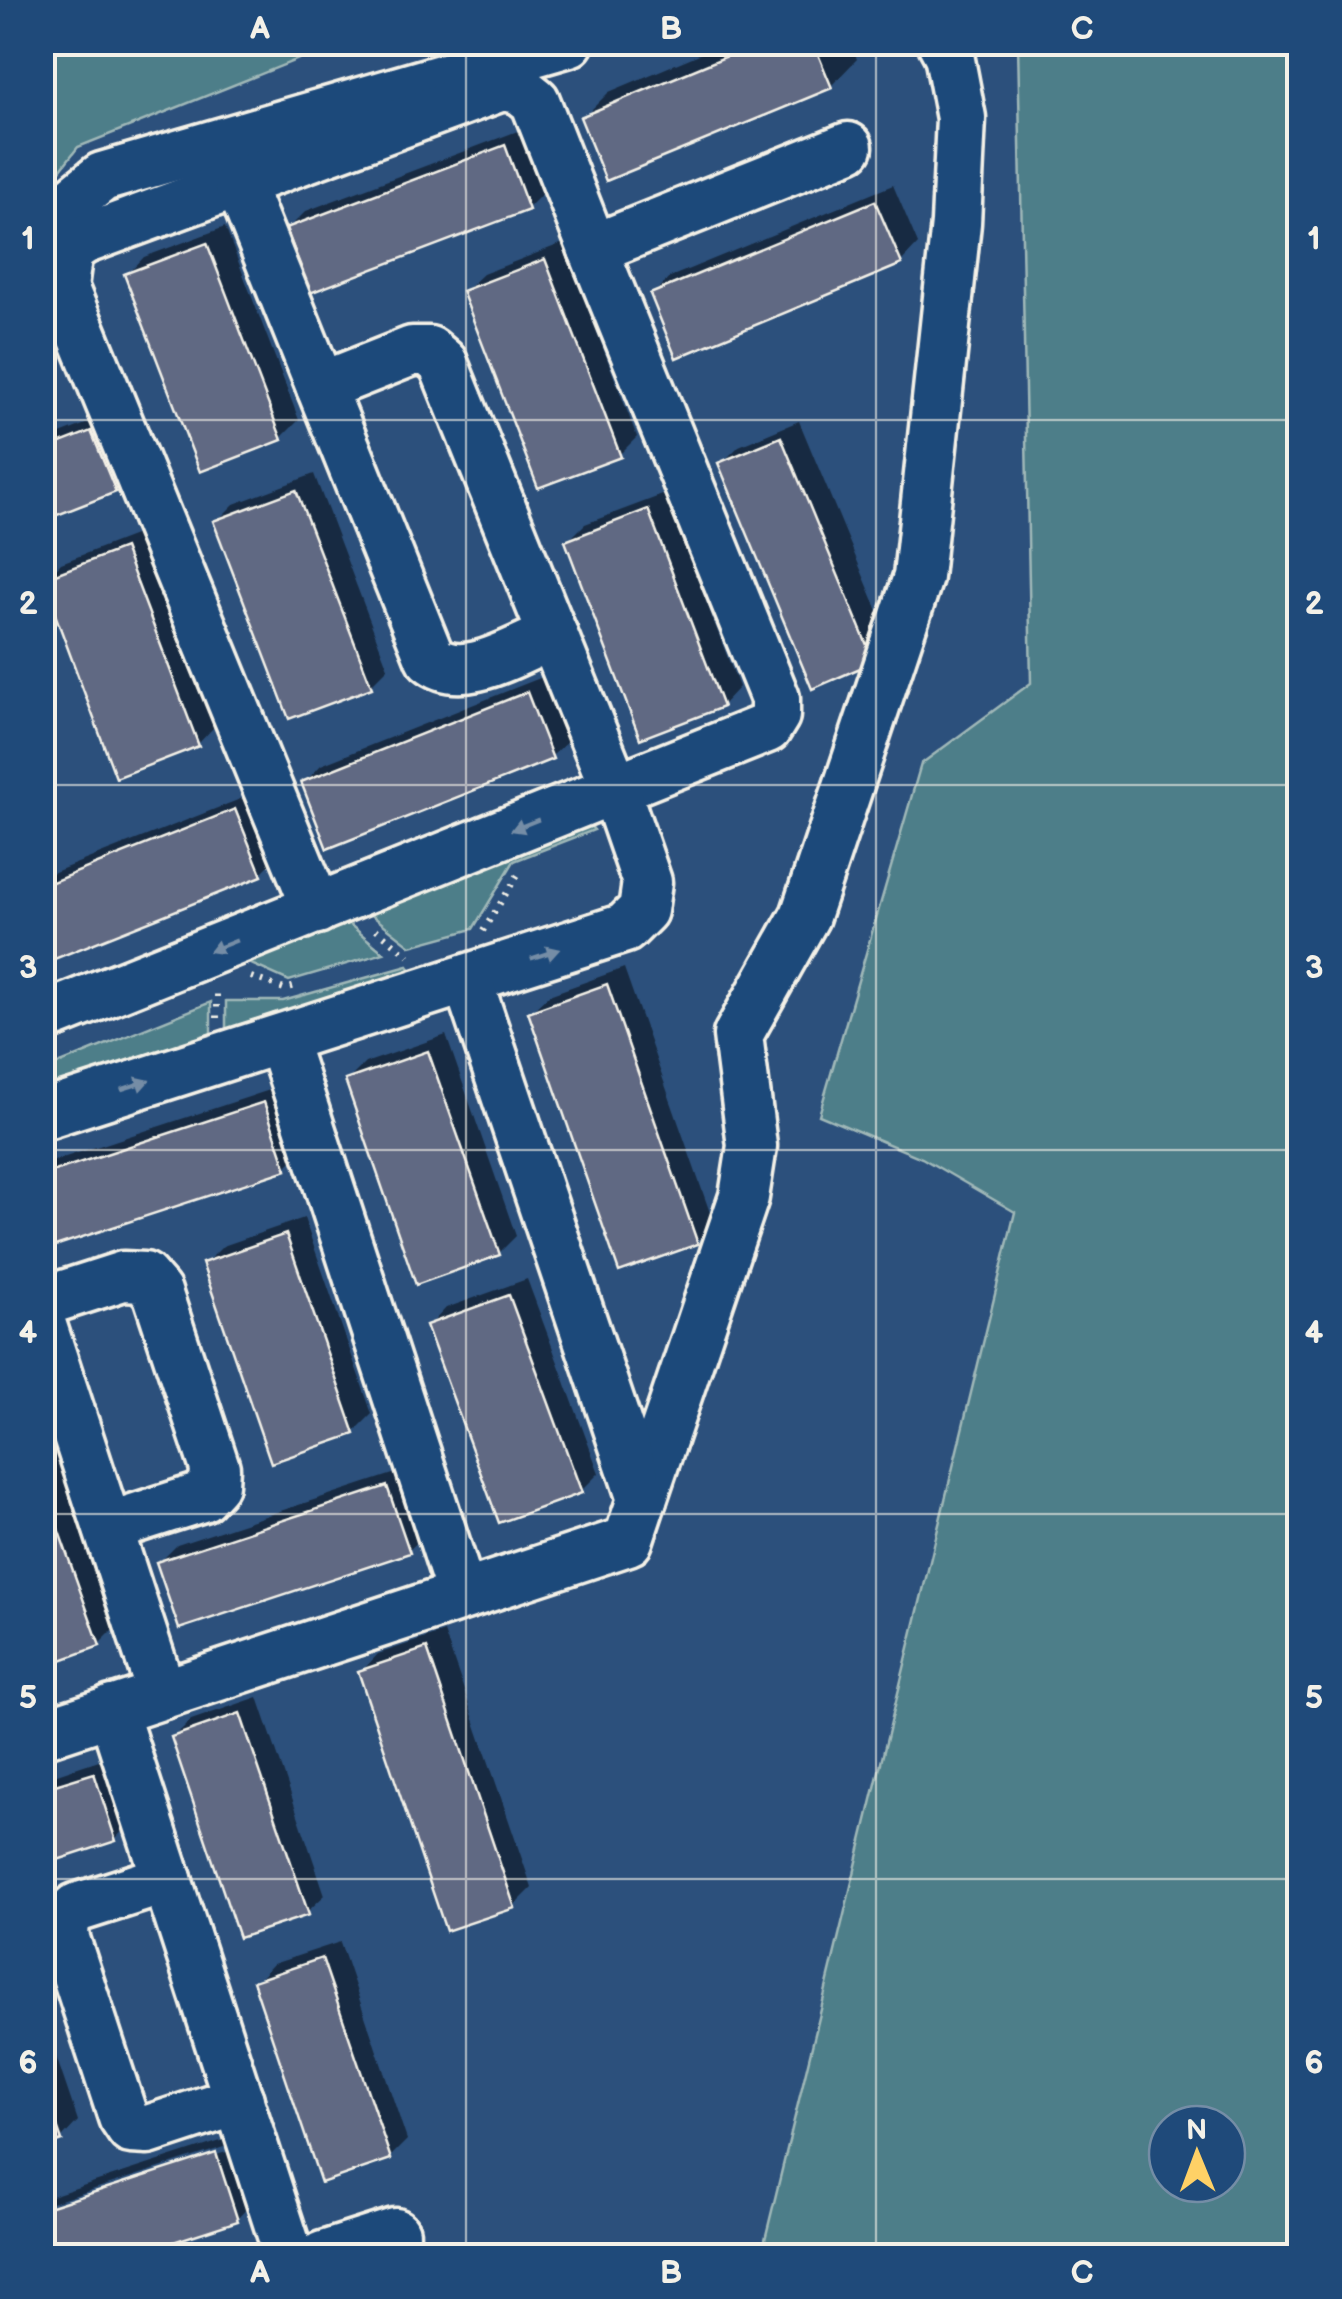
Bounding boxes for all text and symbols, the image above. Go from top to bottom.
text: A [249,10,270,49]
text: B [660,10,682,49]
text: C [1071,10,1093,49]
text: 1 [21,220,35,259]
text: 1 [1307,220,1321,259]
text: 2 [18,585,38,624]
text: 2 [1304,585,1324,624]
one-way arrow [510,818,540,834]
one-way arrow [208,939,238,955]
one-way arrow [530,946,561,961]
text: 3 [19,949,37,988]
text: 3 [1305,949,1323,988]
one-way arrow [121,1077,151,1092]
text: 4 [19,1314,38,1353]
text: 4 [1305,1314,1324,1353]
text: 5 [19,1679,37,1718]
text: 5 [1305,1679,1323,1718]
text: 6 [18,2044,38,2083]
text: 6 [1304,2044,1324,2083]
north arrow [1147,2104,1247,2204]
text: N [1186,2114,1207,2147]
text: A [249,2254,270,2293]
text: B [660,2254,682,2293]
text: C [1071,2254,1093,2293]

